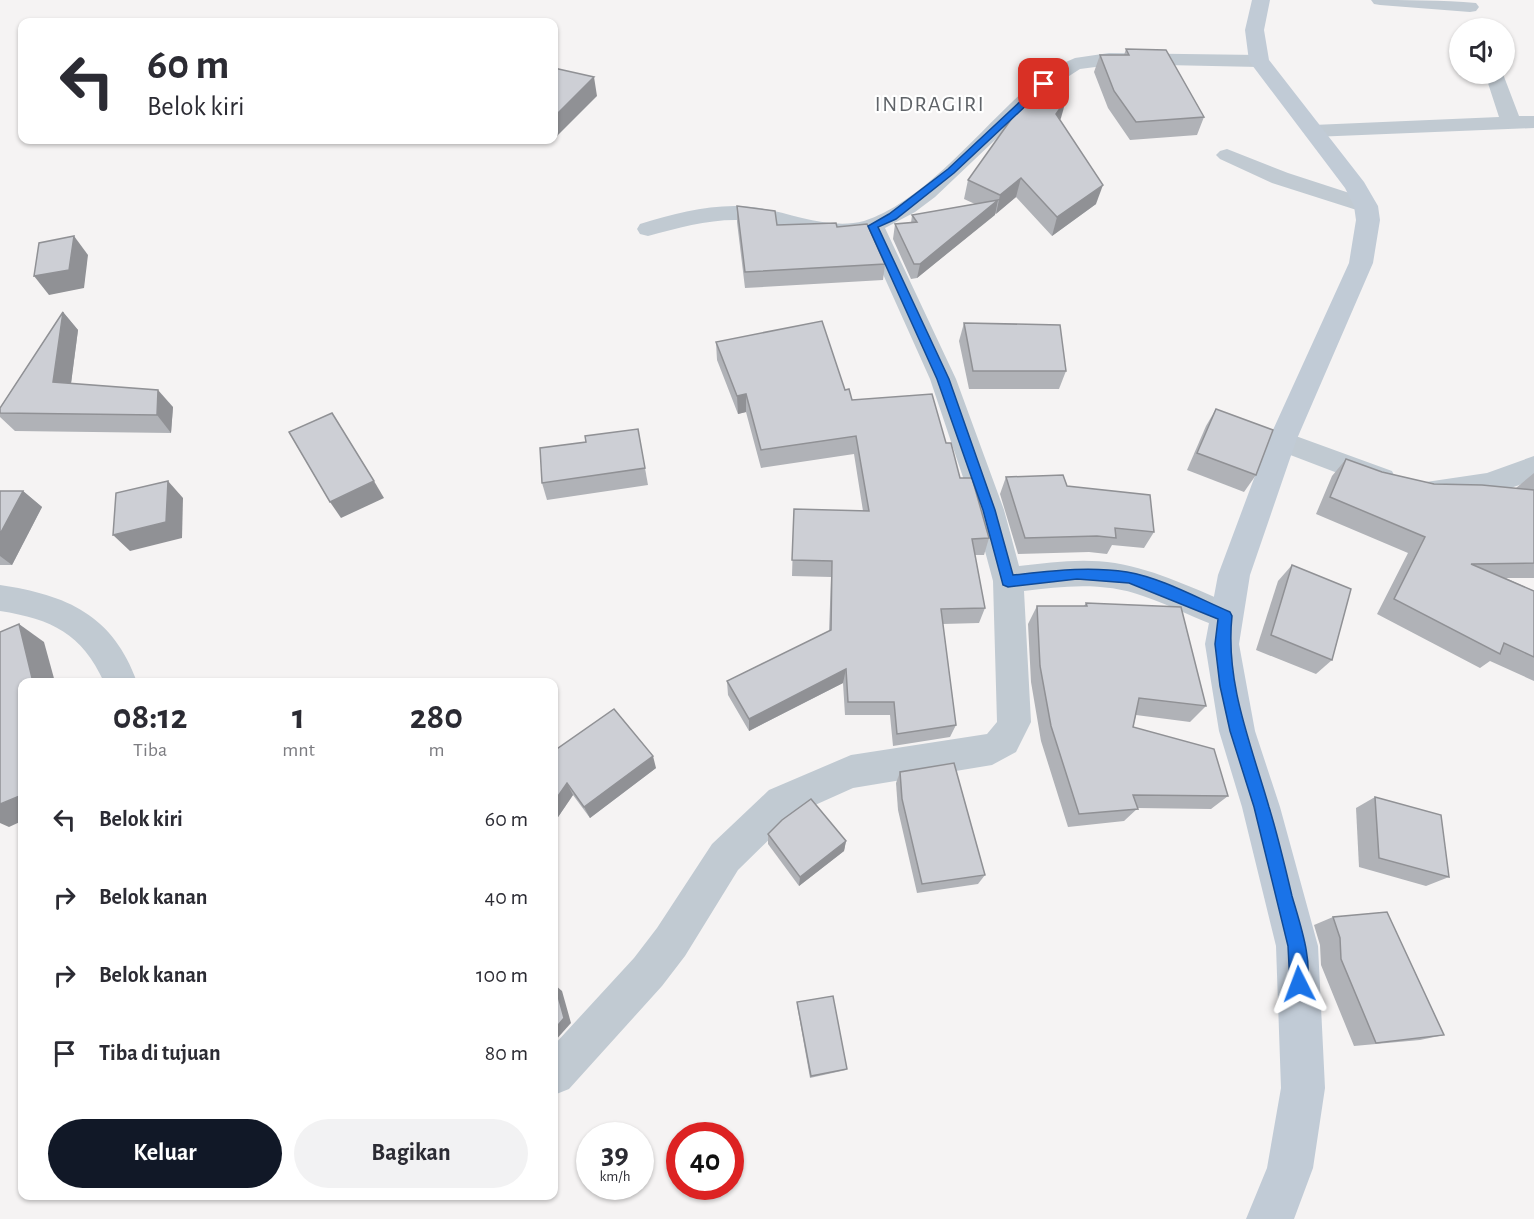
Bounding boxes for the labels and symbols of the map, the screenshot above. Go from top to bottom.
pin [1018,58,1069,109]
district label: INDRAGIRI [875,93,985,115]
position arrow [1267,952,1331,1016]
speed limit sign: 40 [666,1122,744,1200]

